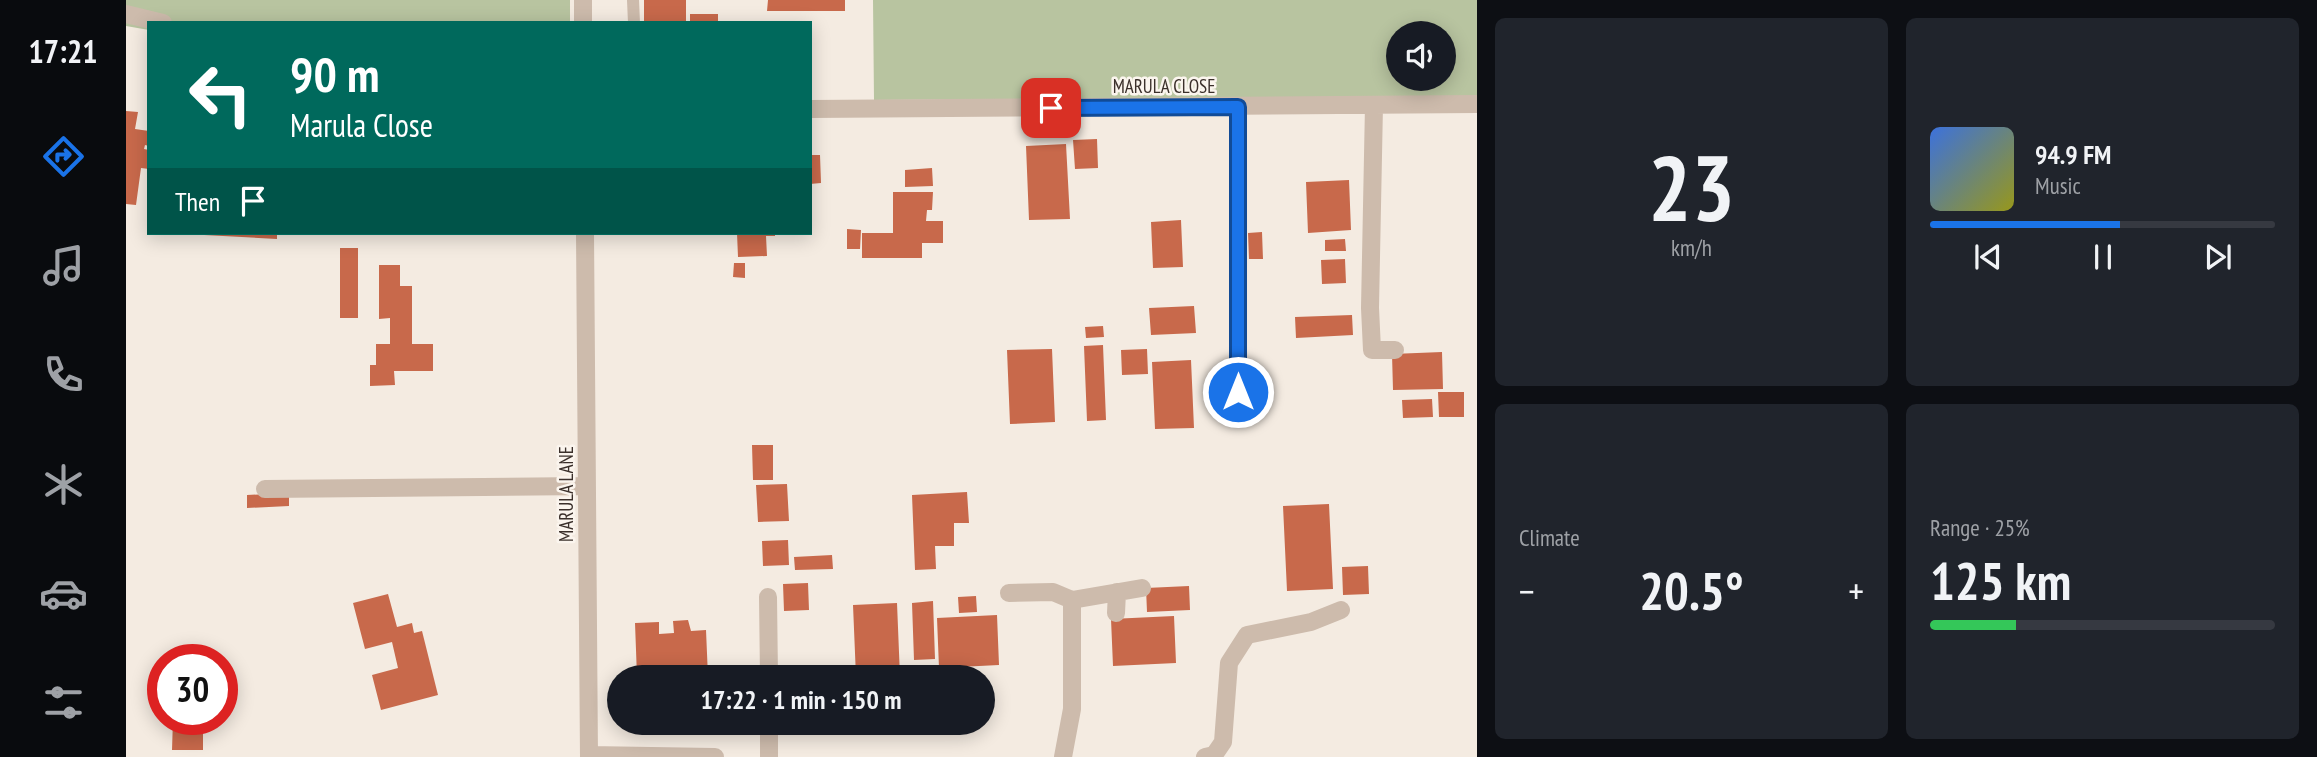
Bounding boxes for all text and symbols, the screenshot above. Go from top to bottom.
map controls [1386,21,1456,91]
button: sound [1386,21,1456,91]
text: 17:21 [28,30,98,72]
text: 90 m [290,42,379,106]
icon: left [175,49,266,140]
street label: MARULA CLOSE [1113,74,1215,98]
pin [1021,78,1081,138]
icon: arrive [1032,89,1070,127]
text: Marula Close [290,104,433,146]
text: 23 [1648,128,1735,246]
icon: directions [39,132,88,181]
text: 94.9 FM [2035,138,2111,171]
text: Music [2035,171,2081,200]
icon: arrive [234,182,272,220]
text: Then [175,185,220,218]
text: km/h [1671,233,1712,262]
icon: previous [1969,238,2007,276]
icon: pause [2084,238,2122,276]
icon: next [2199,238,2237,276]
icon: music [39,241,88,290]
icon: phone [39,350,88,399]
position arrow [1201,355,1275,429]
street label: MARULA LANE [554,446,578,542]
icon: climate [39,460,88,509]
text: Range · 25% [1930,513,2030,542]
text: Climate [1519,523,1580,552]
text: 125 km [1930,547,2071,614]
text: 20.5° [1639,557,1744,624]
text: − [1519,566,1535,615]
text: + [1848,566,1864,615]
icon: car [39,569,88,618]
speed limit sign: 30 [147,644,238,735]
icon: filters [39,678,88,727]
text: 17:22 · 1 min · 150 m [701,683,901,716]

